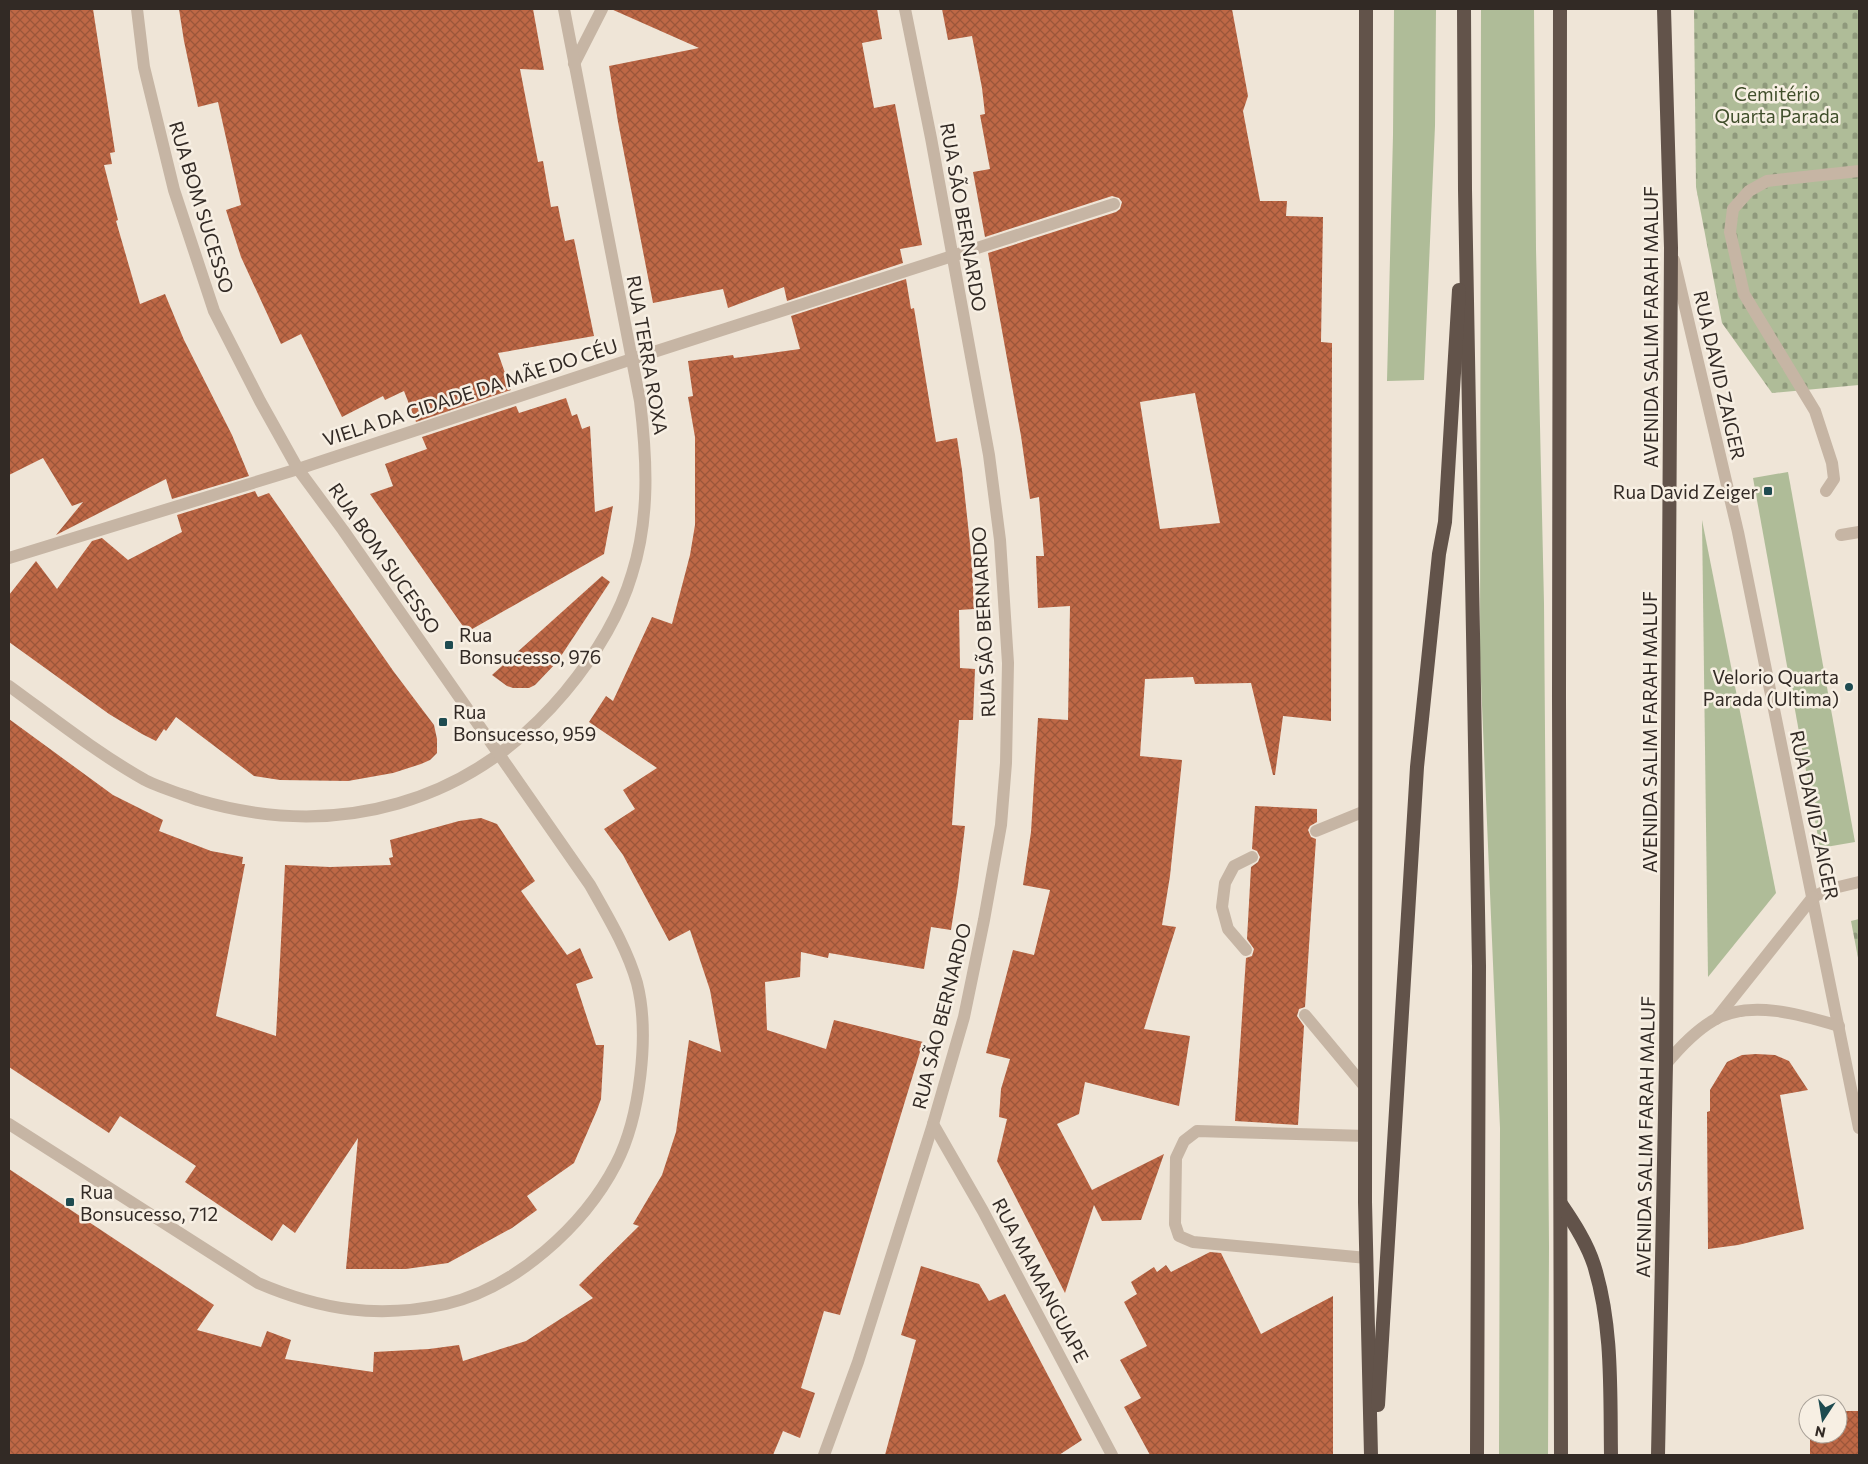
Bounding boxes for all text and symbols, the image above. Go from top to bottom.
park label: Cemitério Quarta Parada [1714,82,1840,127]
street label: RUA BOM SUCESSO [165,118,239,296]
street label: RUA SÃO BERNARDO [936,121,992,313]
street label: AVENIDA SALIM FARAH MALUF [1639,186,1662,468]
street label: RUA TERRA ROXA [623,274,673,436]
street label: RUA DAVID ZAIGER [1689,288,1751,462]
street label: VIELA DA CIDADE DA MÃE DO CÉU [320,333,620,451]
street label: RUA BOM SUCESSO [324,478,446,638]
place label: Rua David Zeiger [1613,480,1758,503]
marker: Rua David Zeiger [1762,485,1774,497]
street label: RUA SÃO BERNARDO [967,526,999,718]
street label: AVENIDA SALIM FARAH MALUF [1638,591,1661,873]
place label: Rua Bonsucesso, 976 [459,623,601,668]
marker: Rua Bonsucesso, 976 [443,639,455,651]
place label: Velorio Quarta Parada (Ultima) [1703,665,1839,710]
marker: Velorio Quarta Parada (Ultima) [1843,681,1855,693]
place label: Rua Bonsucesso, 959 [453,700,596,745]
marker: Rua Bonsucesso, 959 [437,716,449,728]
street label: RUA DAVID ZAIGER [1786,728,1844,902]
street label: RUA SÃO BERNARDO [907,920,975,1112]
street label: AVENIDA SALIM FARAH MALUF [1631,996,1659,1278]
place label: Rua Bonsucesso, 712 [80,1180,218,1225]
street label: RUA MAMANGUAPE [988,1194,1094,1366]
marker: Rua Bonsucesso, 712 [64,1196,76,1208]
north arrow [1798,1394,1848,1444]
text: N [1813,1423,1827,1442]

